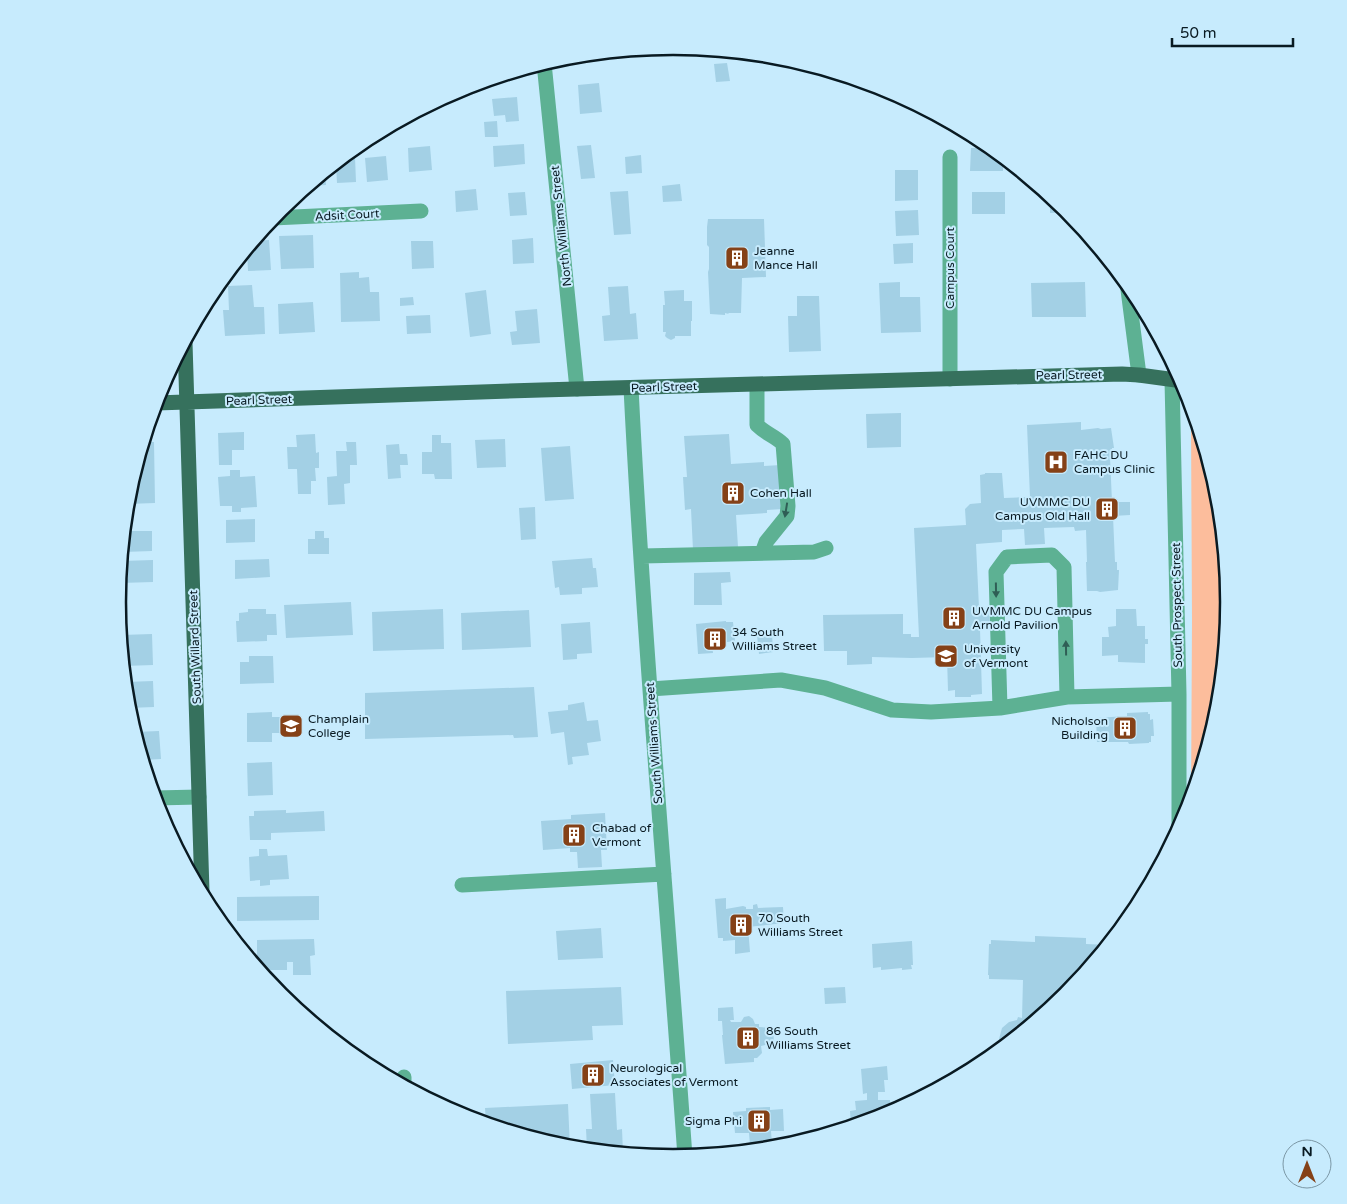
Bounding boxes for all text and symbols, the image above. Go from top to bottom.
scale bar [1172,15,1293,47]
text: 50 m [1180,24,1217,42]
street label: North Williams Street [548,165,574,287]
street label: Adsit Court [314,206,380,224]
street label: Campus Court [943,227,957,309]
place label: Jeanne Mance Hall [754,244,818,272]
building icon: Jeanne Mance Hall [724,245,750,271]
street label: Pearl Street [1036,367,1103,383]
street label: Pearl Street [631,379,698,395]
street label: Pearl Street [226,392,293,408]
place label: FAHC DU Campus Clinic [1074,448,1155,476]
hospital icon: FAHC DU Campus Clinic [1043,449,1069,475]
building icon: Cohen Hall [720,480,746,506]
place label: Cohen Hall [750,486,812,500]
place label: UVMMC DU Campus Old Hall [995,495,1090,523]
building icon: UVMMC DU Campus Old Hall [1094,496,1120,522]
one-way arrow [782,502,790,518]
street label: South Prospect Street [1169,542,1185,668]
one-way arrow [993,582,1001,598]
street label: South Willard Street [186,589,204,704]
place label: UVMMC DU Campus Arnold Pavilion [972,604,1092,632]
building icon: UVMMC DU Campus Arnold Pavilion [941,605,967,631]
place label: 34 South Williams Street [732,625,817,653]
building icon: 34 South Williams Street [702,626,728,652]
one-way arrow [1062,640,1070,656]
place label: University of Vermont [964,642,1028,670]
school or university icon: University of Vermont [933,643,959,669]
street label: South Williams Street [643,681,665,804]
place label: Champlain College [308,712,369,740]
school or university icon: Champlain College [278,713,304,739]
place label: Nicholson Building [1051,714,1108,742]
building icon: Nicholson Building [1112,715,1138,741]
place label: Chabad of Vermont [592,821,652,849]
building icon: Chabad of Vermont [561,822,587,848]
place label: 70 South Williams Street [758,911,843,939]
building icon: 70 South Williams Street [728,912,754,938]
place label: 86 South Williams Street [766,1024,851,1052]
building icon: 86 South Williams Street [735,1025,761,1051]
place label: Neurological Associates of Vermont [610,1061,738,1089]
building icon: Neurological Associates of Vermont [580,1062,606,1088]
building icon: Sigma Phi [746,1108,772,1134]
place label: Sigma Phi [685,1114,742,1128]
north arrow [1282,1139,1332,1189]
text: N [1301,1143,1313,1160]

